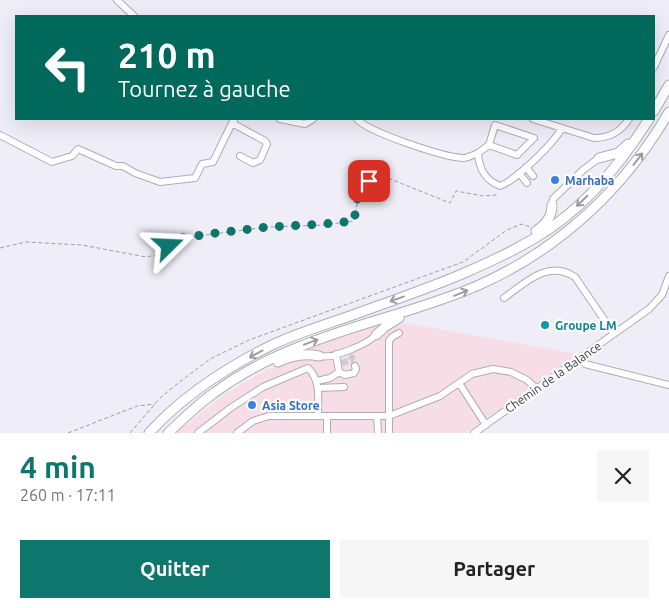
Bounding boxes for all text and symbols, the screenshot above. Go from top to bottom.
icon: left [35,35,100,100]
text: 210 m [118,35,216,75]
text: Tournez à gauche [118,76,291,101]
one-way arrow [632,153,643,166]
pin [348,160,390,202]
icon: arrive [355,167,383,195]
marker: Marhaba [549,174,561,186]
place label: Marhaba [565,174,614,187]
one-way arrow [576,195,589,207]
position arrow [142,219,194,271]
one-way arrow [453,287,468,297]
one-way arrow [390,295,406,304]
marker: Groupe LM [539,319,551,331]
place label: Groupe LM [555,319,617,332]
one-way arrow [303,337,319,346]
street label: Chemin de la Balance [502,339,604,415]
one-way arrow [248,349,263,359]
marker: Asia Store [246,399,258,411]
place label: Asia Store [262,399,320,412]
text: 4 min [20,450,96,484]
button: close [597,450,649,502]
text: 260 m · 17:11 [20,486,116,504]
button: Quitter [20,540,330,598]
button: Partager [340,540,649,598]

